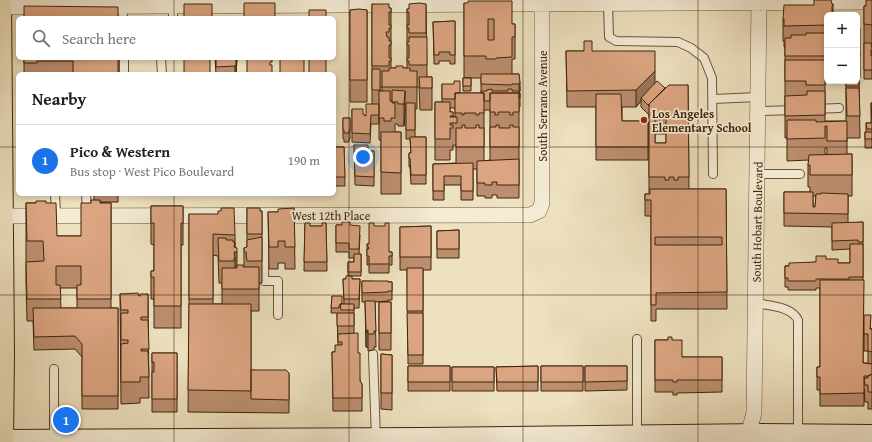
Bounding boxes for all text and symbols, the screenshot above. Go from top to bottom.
map controls [824,12,860,84]
button: + [824,12,860,48]
search box [16,16,336,60]
icon: search [30,27,52,49]
text: Search here [62,28,136,49]
button: − [824,48,860,84]
street label: South Serrano Avenue [534,50,551,162]
text: Nearby [32,86,86,111]
place label: Los Angeles Elementary School [652,105,752,136]
marker: Los Angeles Elementary School [639,115,649,125]
text: Pico & Western [70,141,170,162]
your location [353,147,373,167]
text: 1 [42,151,48,170]
text: 190 m [288,151,320,170]
street label: South Hobart Boulevard [747,161,767,283]
text: Bus stop · West Pico Boulevard [70,162,234,181]
street label: West 12th Place [292,207,371,224]
pin: 1 [53,405,79,435]

